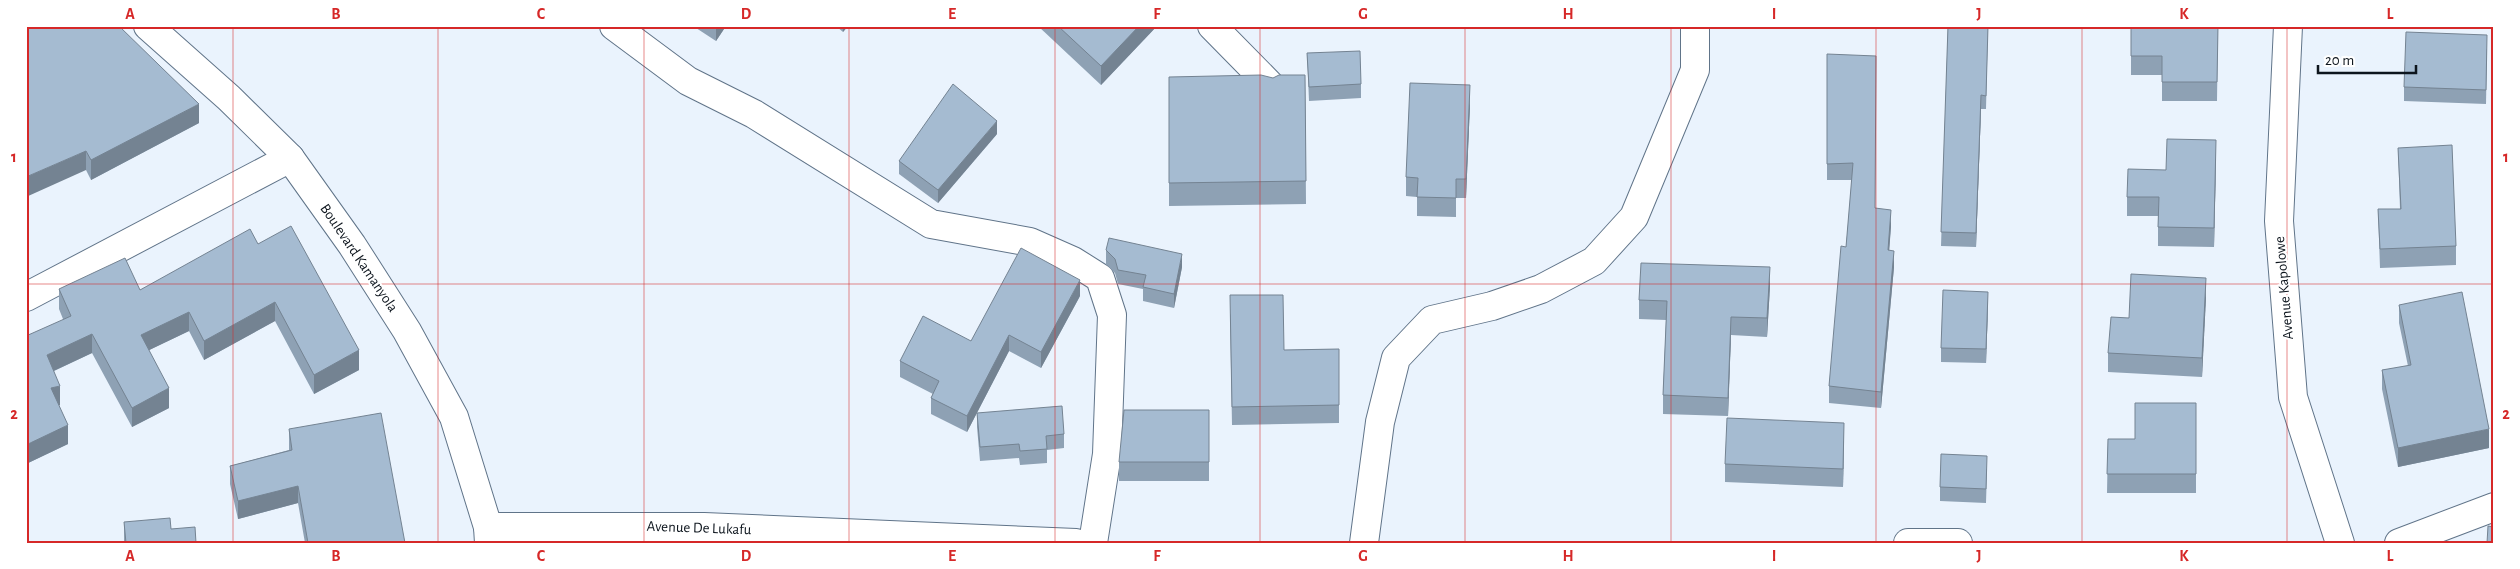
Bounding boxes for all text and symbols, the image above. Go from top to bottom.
text: A [125,6,135,22]
text: B [331,6,341,22]
text: C [537,6,546,22]
text: D [741,6,752,22]
text: E [948,6,956,22]
text: F [1153,6,1161,22]
text: G [1358,6,1368,22]
text: H [1562,6,1574,22]
text: I [1772,6,1776,22]
text: J [1976,6,1982,22]
text: K [2179,6,2189,22]
text: L [2387,6,2394,22]
scale bar [2318,42,2415,74]
text: 20 m [2325,53,2354,68]
text: 1 [11,149,17,165]
text: 1 [2503,149,2509,165]
street label: Boulevard Kamanyola [317,201,401,315]
street label: Avenue Kapolowe [2272,236,2296,340]
text: 2 [10,406,18,422]
text: 2 [2502,406,2510,422]
street label: Avenue De Lukafu [646,519,752,537]
text: A [125,548,135,564]
text: B [331,548,341,564]
text: C [537,548,546,564]
text: D [741,548,752,564]
text: E [948,548,956,564]
text: F [1153,548,1161,564]
text: G [1358,548,1368,564]
text: H [1562,548,1574,564]
text: I [1772,548,1776,564]
text: J [1976,548,1982,564]
text: K [2179,548,2189,564]
text: L [2387,548,2394,564]

